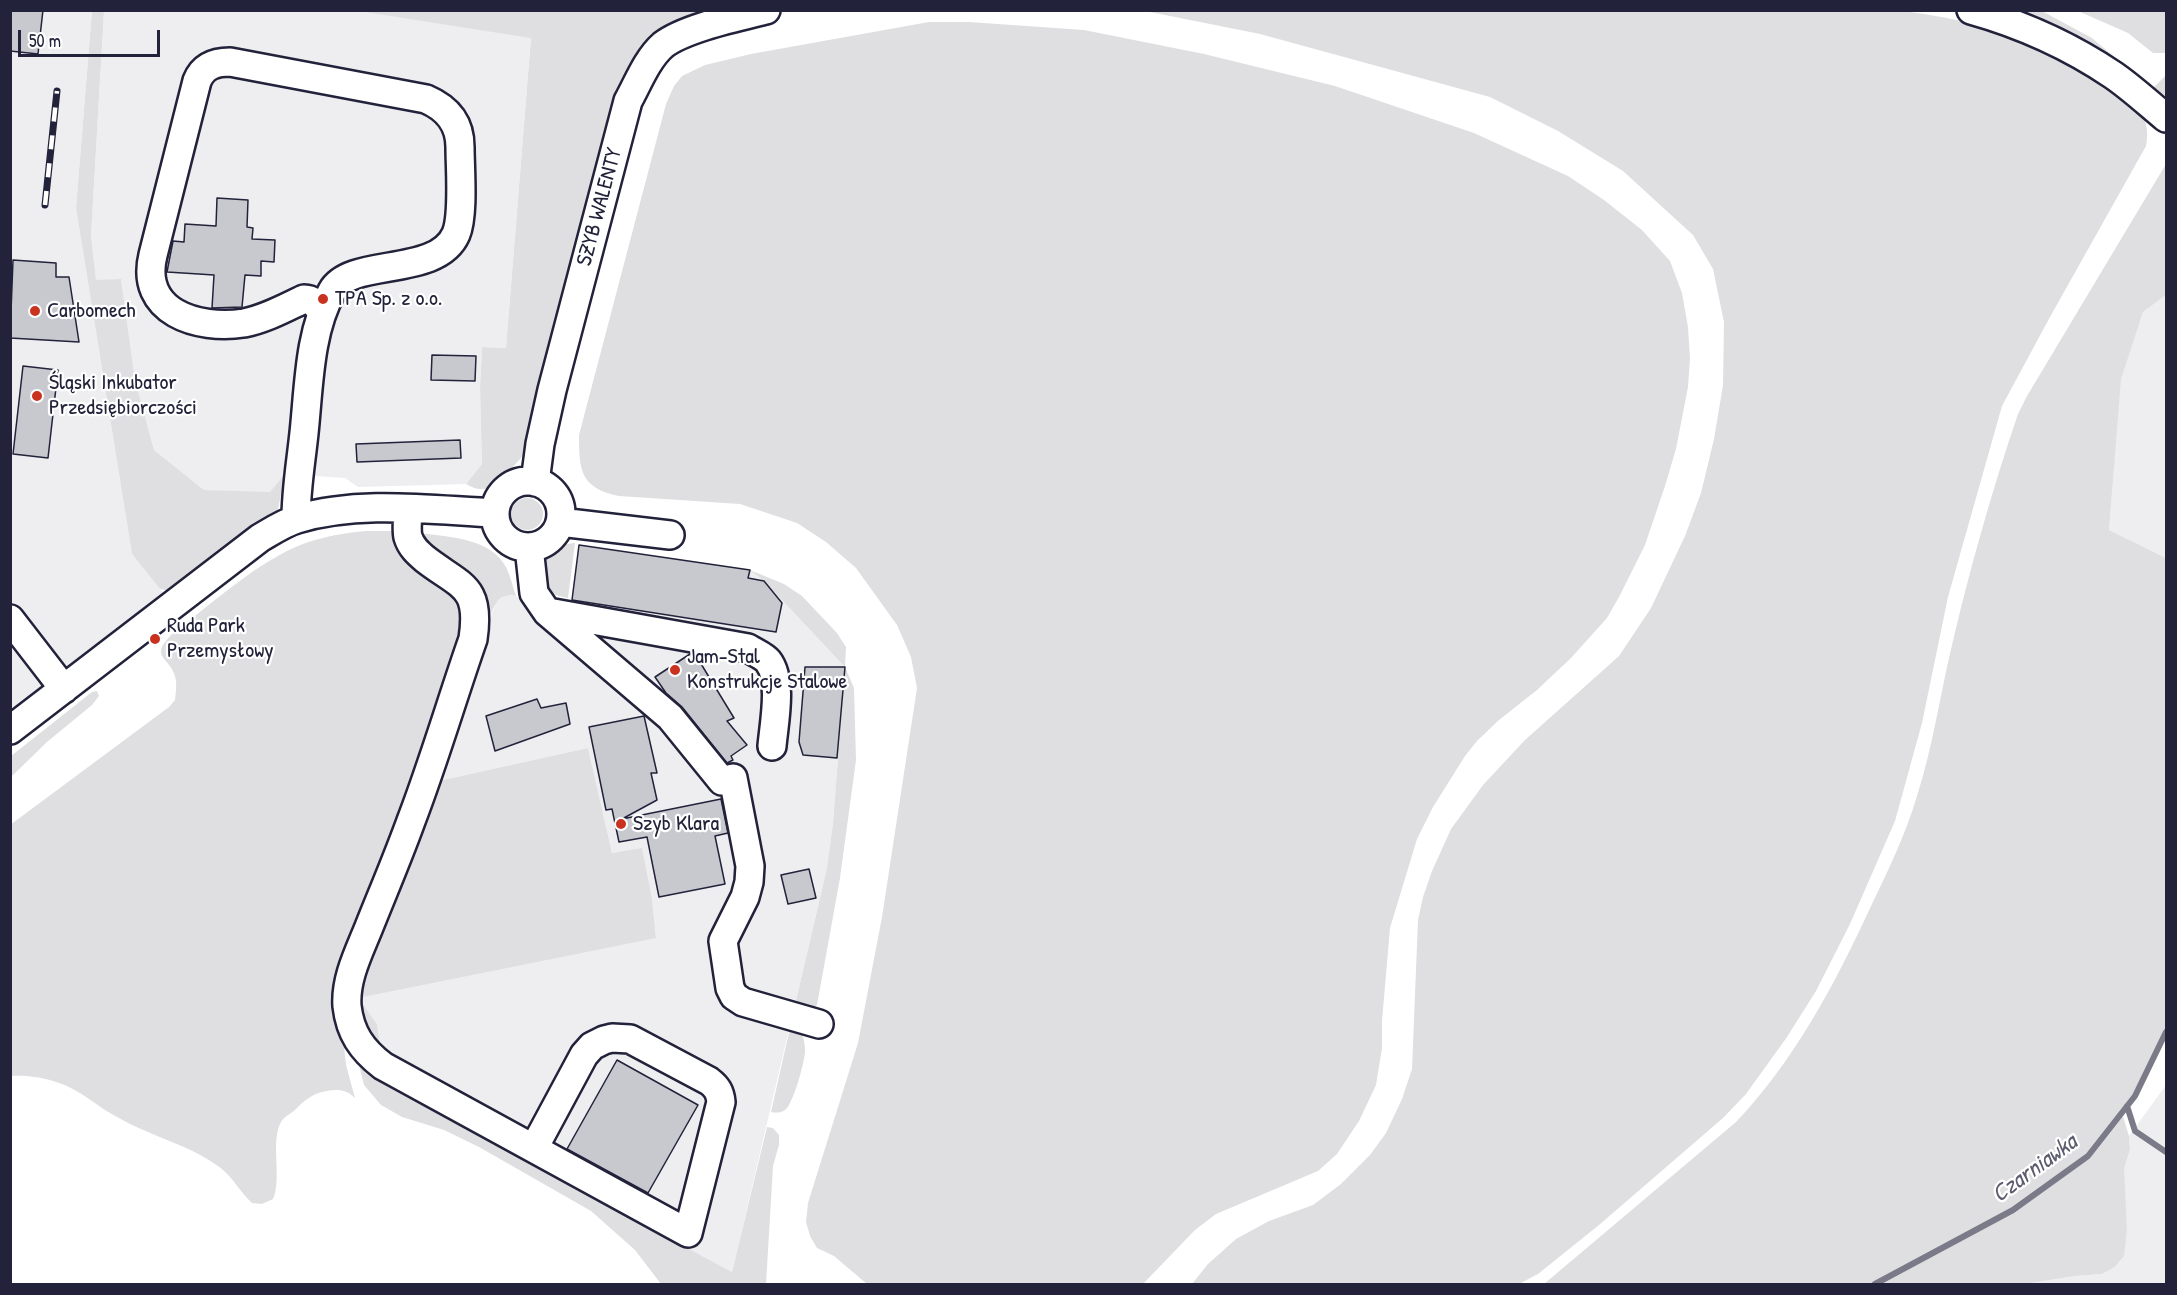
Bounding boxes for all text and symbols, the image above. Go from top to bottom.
scale bar [21,18,164,56]
text: 50 m [29,28,61,53]
street label: SZYB WALENTY [572,145,628,269]
place label: TPA Sp. z o.o. [335,286,443,312]
marker: TPA Sp. z o.o. [316,292,330,306]
place label: Carbomech [47,298,136,324]
marker: Carbomech [28,304,42,318]
place label: Śląski Inkubator Przedsiębiorczości [49,370,197,422]
marker: Śląski Inkubator Przedsiębiorczości [30,389,44,403]
place label: Ruda Park Przemysłowy [167,613,274,664]
marker: Ruda Park Przemysłowy [148,632,162,646]
place label: Jam-Stal Konstrukcje Stalowe [687,644,847,696]
marker: Jam-Stal Konstrukcje Stalowe [668,663,682,677]
place label: Szyb Klara [633,811,719,837]
marker: Szyb Klara [614,817,628,831]
water label: Czarniawka [1987,1128,2083,1210]

